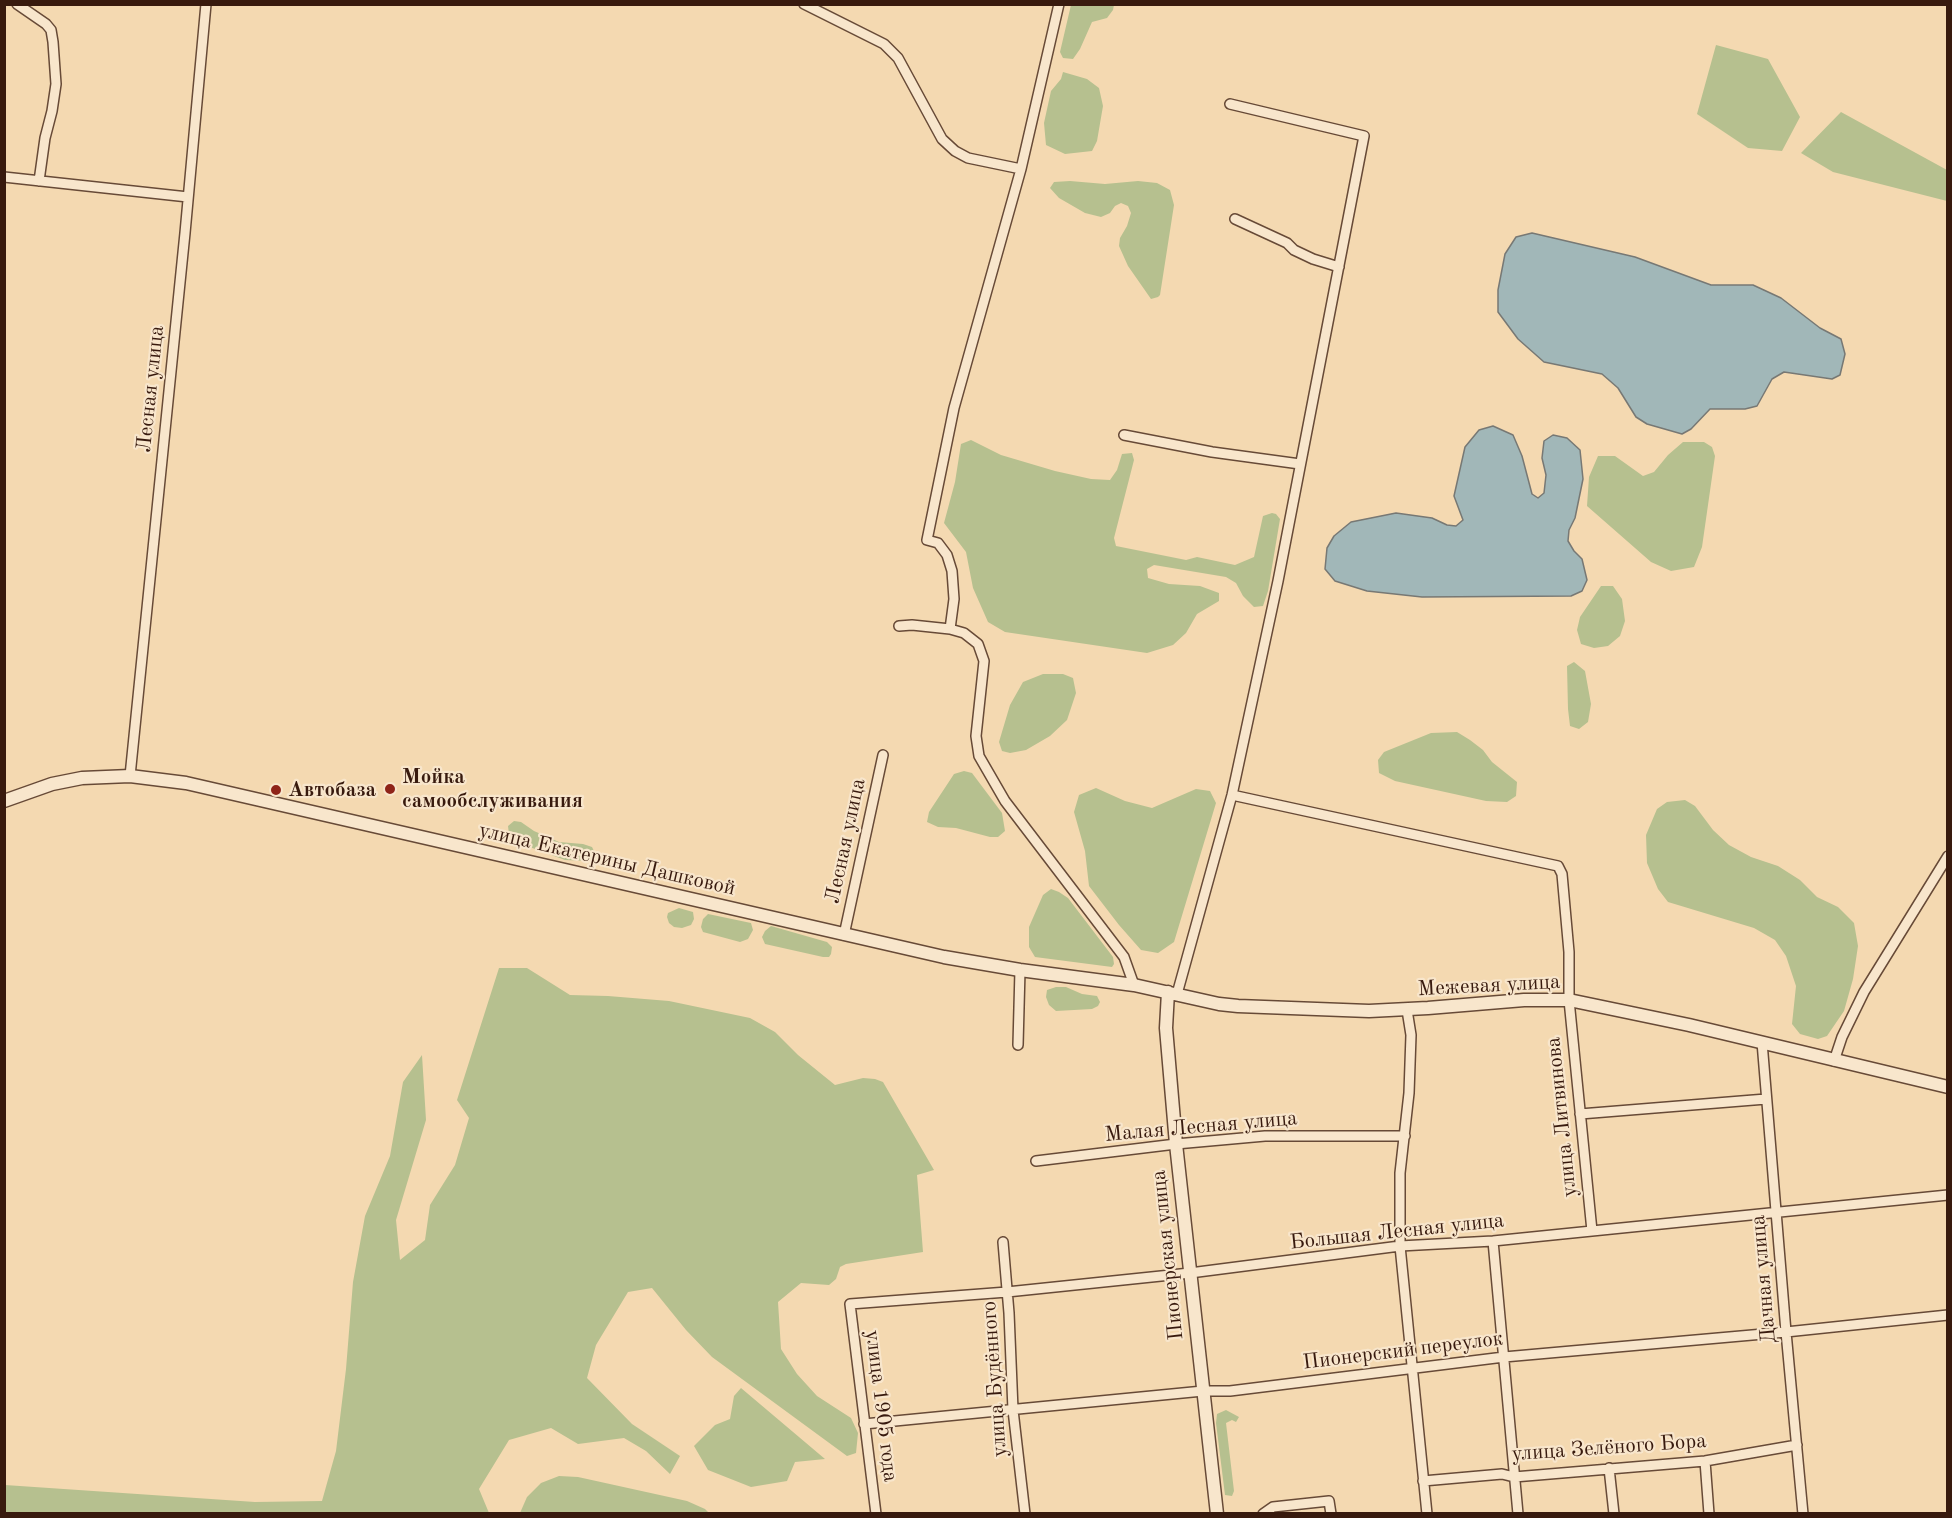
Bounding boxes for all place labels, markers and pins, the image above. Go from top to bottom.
place label: Мойка самообслуживания [402,764,583,814]
place label: Автобаза [288,777,376,803]
marker: Мойка самообслуживания [383,782,397,796]
marker: Автобаза [269,783,283,797]

